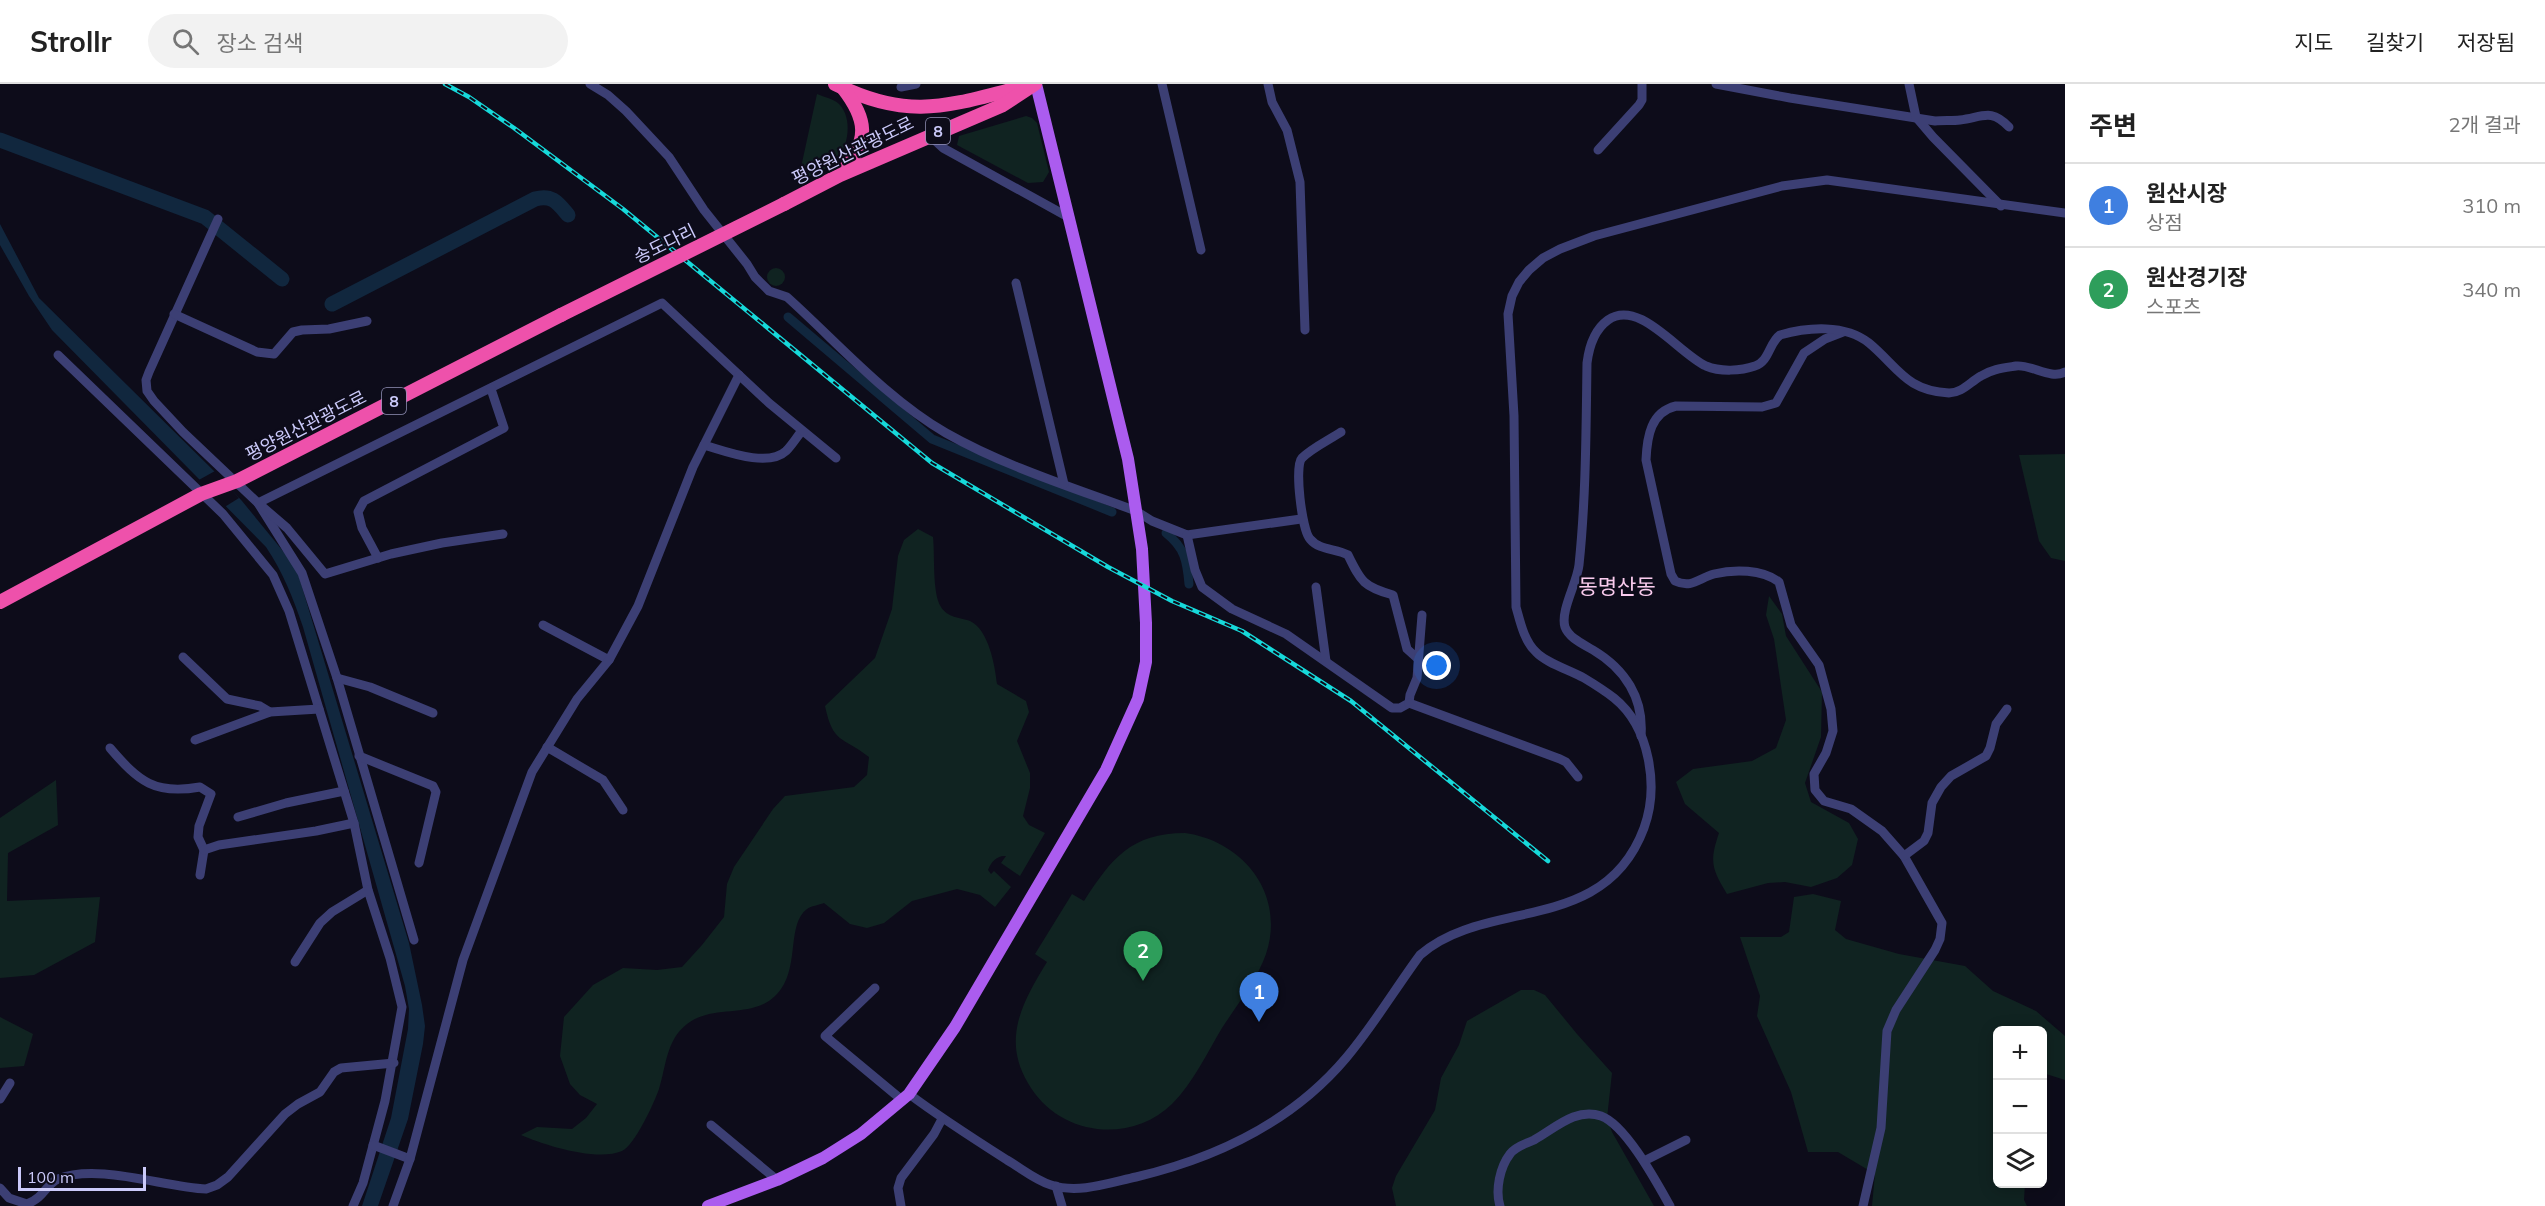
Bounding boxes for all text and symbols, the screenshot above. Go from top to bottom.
search box [148,14,568,68]
text: Strollr [30,24,112,59]
icon: search [169,25,202,58]
text: 장소 검색 [217,29,303,57]
text: 지도 [2294,29,2333,55]
text: 길찾기 [2366,29,2424,55]
text: 저장됨 [2457,29,2515,55]
text: 주변 [2089,109,2137,142]
street label: 평양원산관광도로 [788,111,917,190]
text: 2개 결과 [2449,112,2521,137]
road number: 8 [926,118,950,144]
text: 원산시장 [2146,179,2227,207]
text: 1 [2103,193,2115,218]
text: 310 m [2462,193,2521,218]
text: 상점 [2146,210,2183,235]
street label: 송도다리 [630,219,700,268]
text: 원산경기장 [2146,263,2247,291]
text: 2 [2103,277,2115,302]
text: 340 m [2462,277,2521,302]
text: 스포츠 [2146,294,2201,319]
street label: 평양원산관광도로 [242,385,370,466]
road number: 8 [382,388,406,414]
district label: 동명산동 [1578,573,1656,599]
your location [1422,651,1451,680]
pin: 2 [1124,932,1162,981]
pin: 1 [1240,972,1278,1022]
map controls [1993,1026,2047,1188]
button: + [1993,1026,2047,1080]
button: − [1993,1080,2047,1134]
button: layers [1993,1134,2047,1188]
scale bar [18,1164,146,1192]
text: 100 m [27,1167,74,1187]

